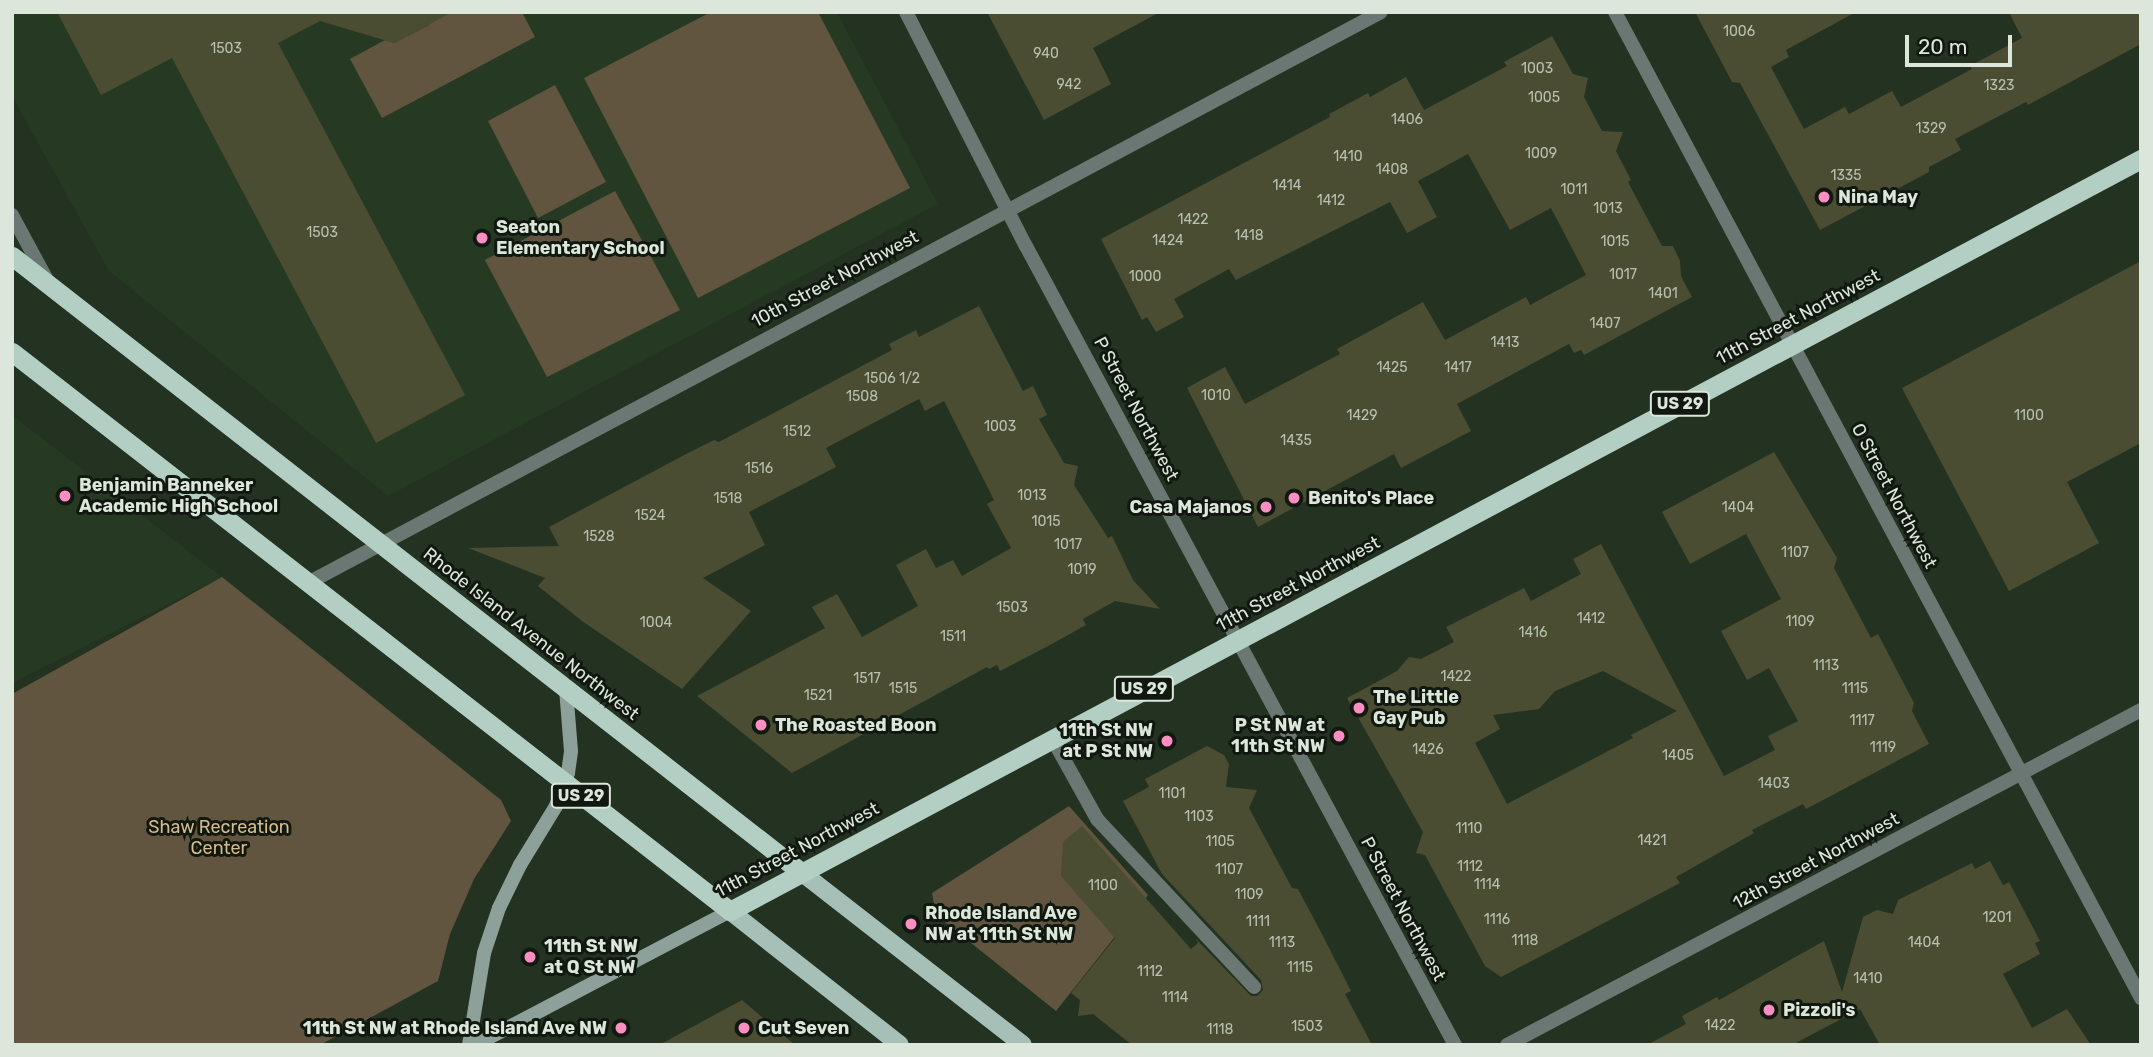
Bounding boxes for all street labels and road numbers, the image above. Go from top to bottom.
street label: 10th Street Northwest [748,226,922,332]
street label: 11th Street Northwest [1712,265,1884,369]
street label: P Street Northwest [1089,333,1183,485]
road number: US 29 [1648,392,1712,416]
street label: O Street Northwest [1847,420,1941,572]
street label: 11th Street Northwest [1212,532,1384,636]
street label: Rhode Island Avenue Northwest [419,543,643,725]
road number: US 29 [1112,676,1176,702]
road number: US 29 [550,783,612,808]
street label: 11th Street Northwest [711,798,883,902]
street label: 12th Street Northwest [1729,808,1903,914]
street label: P Street Northwest [1356,833,1450,985]

